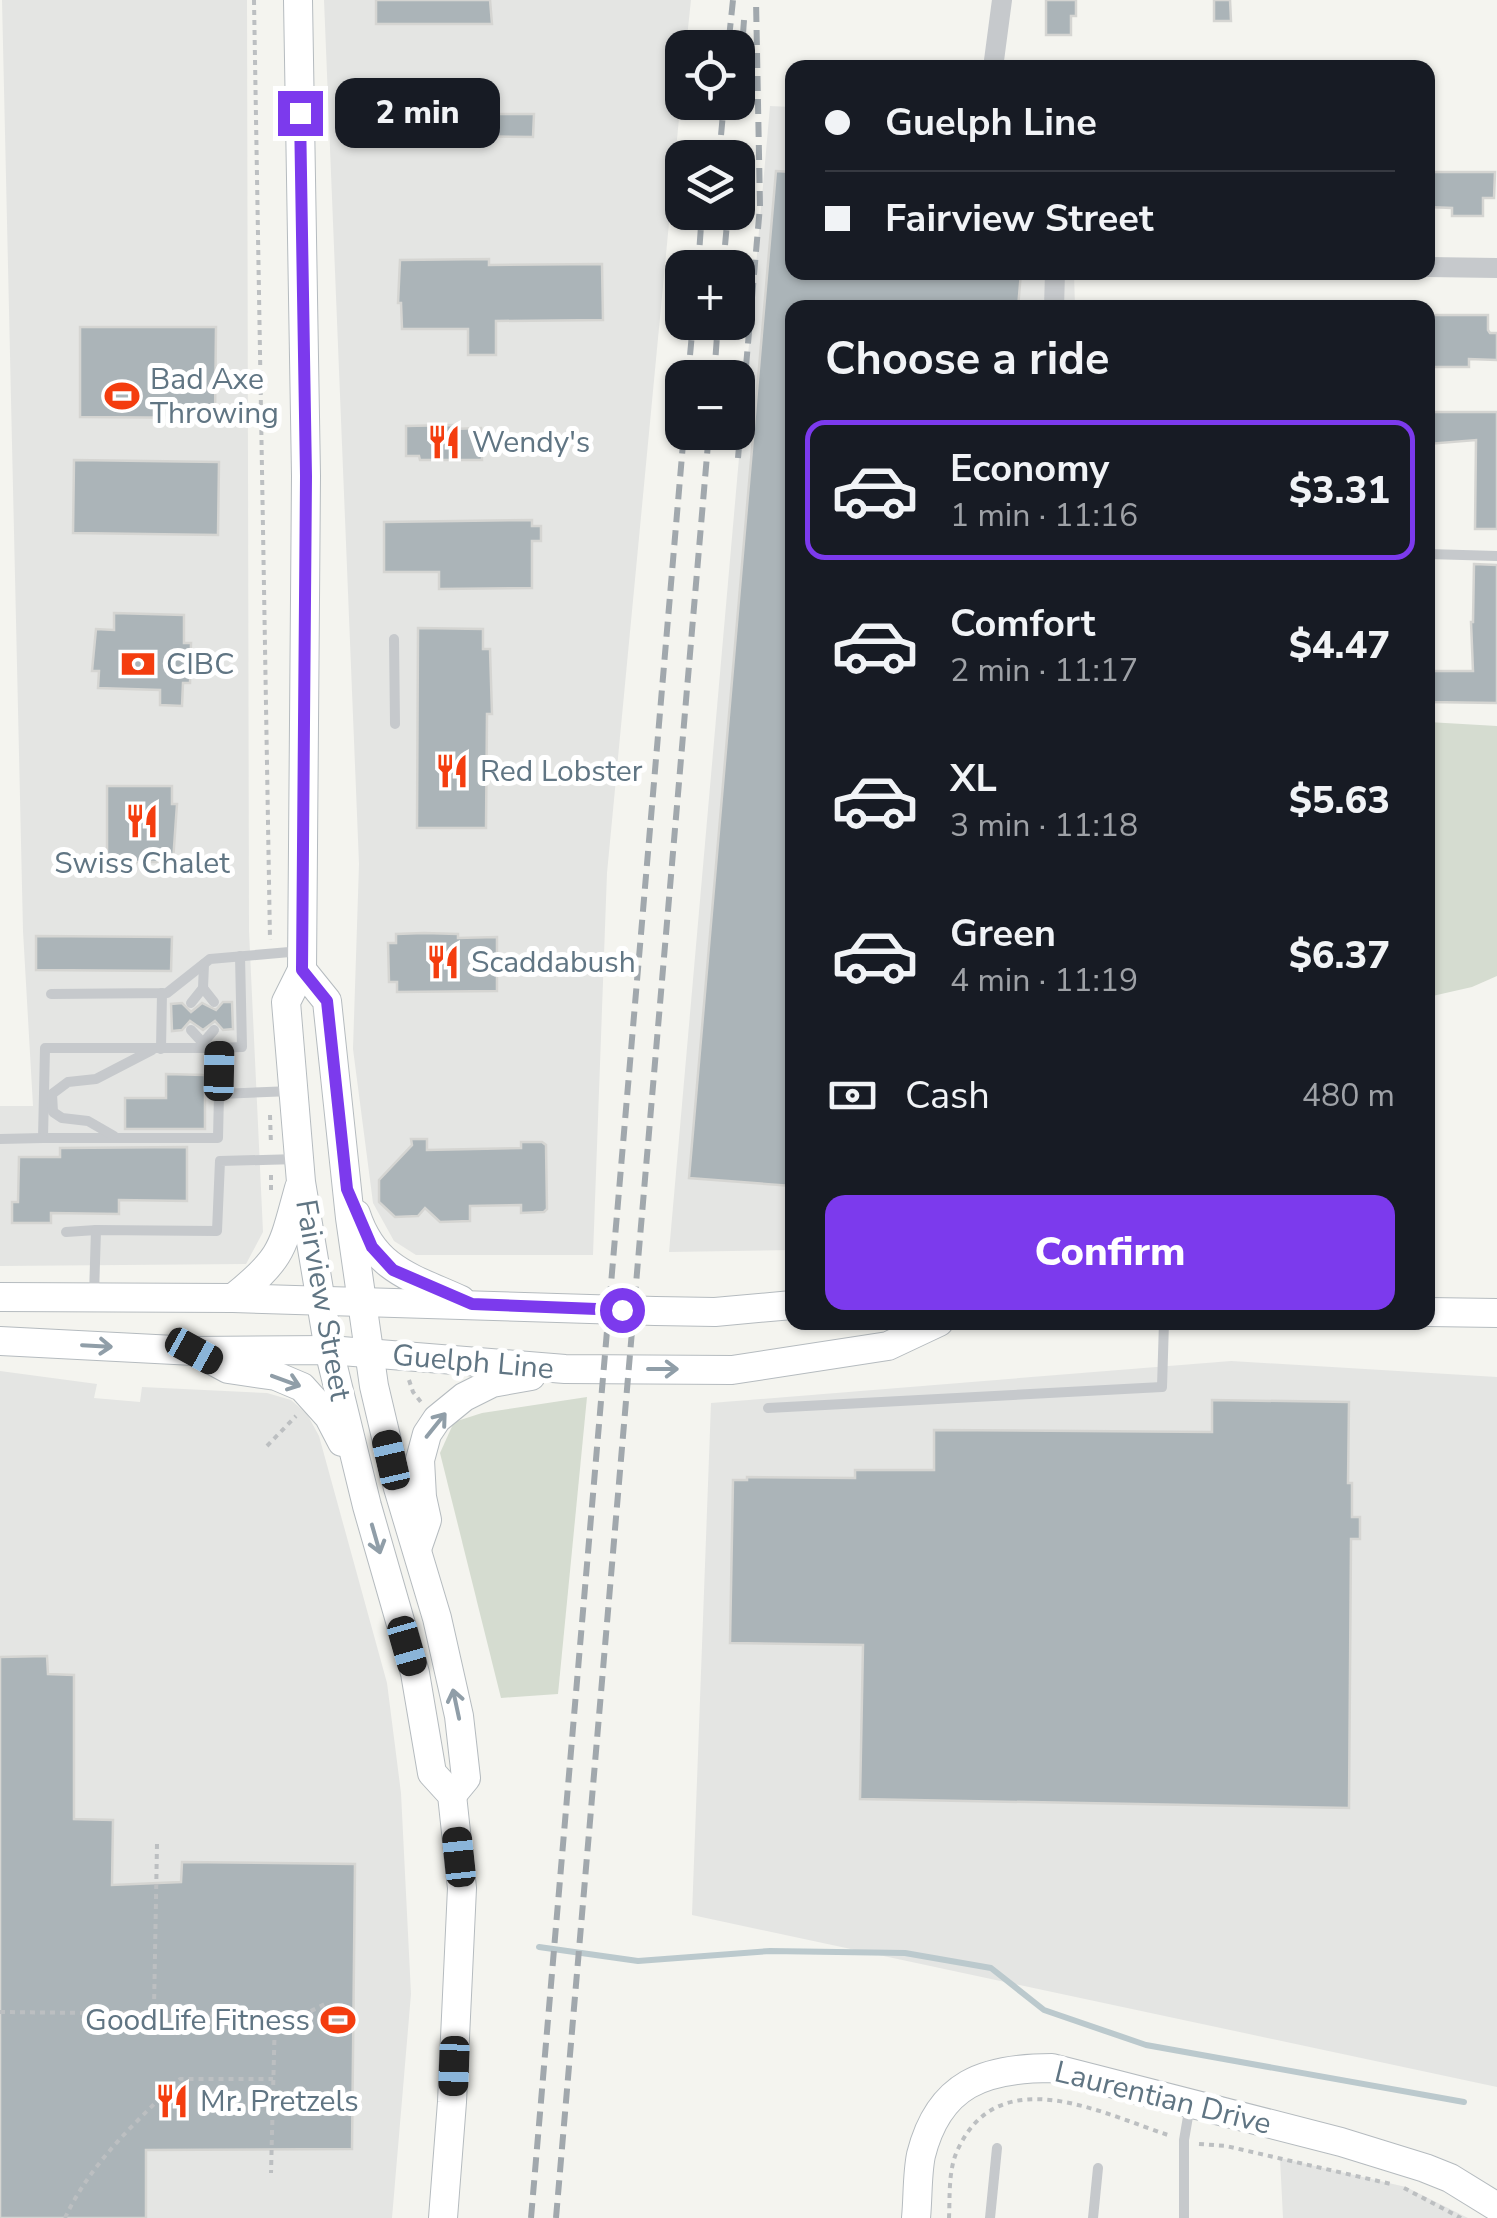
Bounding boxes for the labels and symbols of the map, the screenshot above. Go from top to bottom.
callout: 2 min [335,78,500,148]
route end [278,91,323,136]
place label: Bad Axe Throwing [150,359,279,434]
sports icon: Bad Axe Throwing [103,377,141,415]
place label: Wendy's [472,422,590,463]
restaurant icon: Wendy's [425,423,463,461]
place label: CIBC [166,644,234,685]
bank icon: CIBC [119,645,157,683]
place label: Red Lobster [480,751,643,792]
restaurant icon: Red Lobster [433,752,471,790]
restaurant icon: Swiss Chalet [123,802,161,840]
place label: Swiss Chalet [54,843,230,884]
place label: Scaddabush [471,942,636,983]
restaurant icon: Scaddabush [424,943,462,981]
car [203,1041,235,1101]
street label: Fairview Street [285,1196,361,1404]
route start [600,1288,645,1333]
car [160,1323,228,1379]
street label: Guelph Line [391,1335,555,1389]
one-way arrow [81,1337,113,1356]
one-way arrow [646,1360,678,1378]
one-way arrow [269,1373,300,1391]
one-way arrow [424,1413,447,1438]
car [370,1427,412,1493]
one-way arrow [368,1523,386,1554]
car [384,1613,430,1679]
one-way arrow [446,1689,464,1721]
car [441,1826,477,1888]
place label: GoodLife Fitness [85,2000,310,2041]
sports icon: GoodLife Fitness [319,2001,357,2039]
car [438,2035,470,2097]
street label: Laurentian Drive [1050,2051,1276,2145]
place label: Mr. Pretzels [200,2081,359,2122]
restaurant icon: Mr. Pretzels [153,2082,191,2120]

